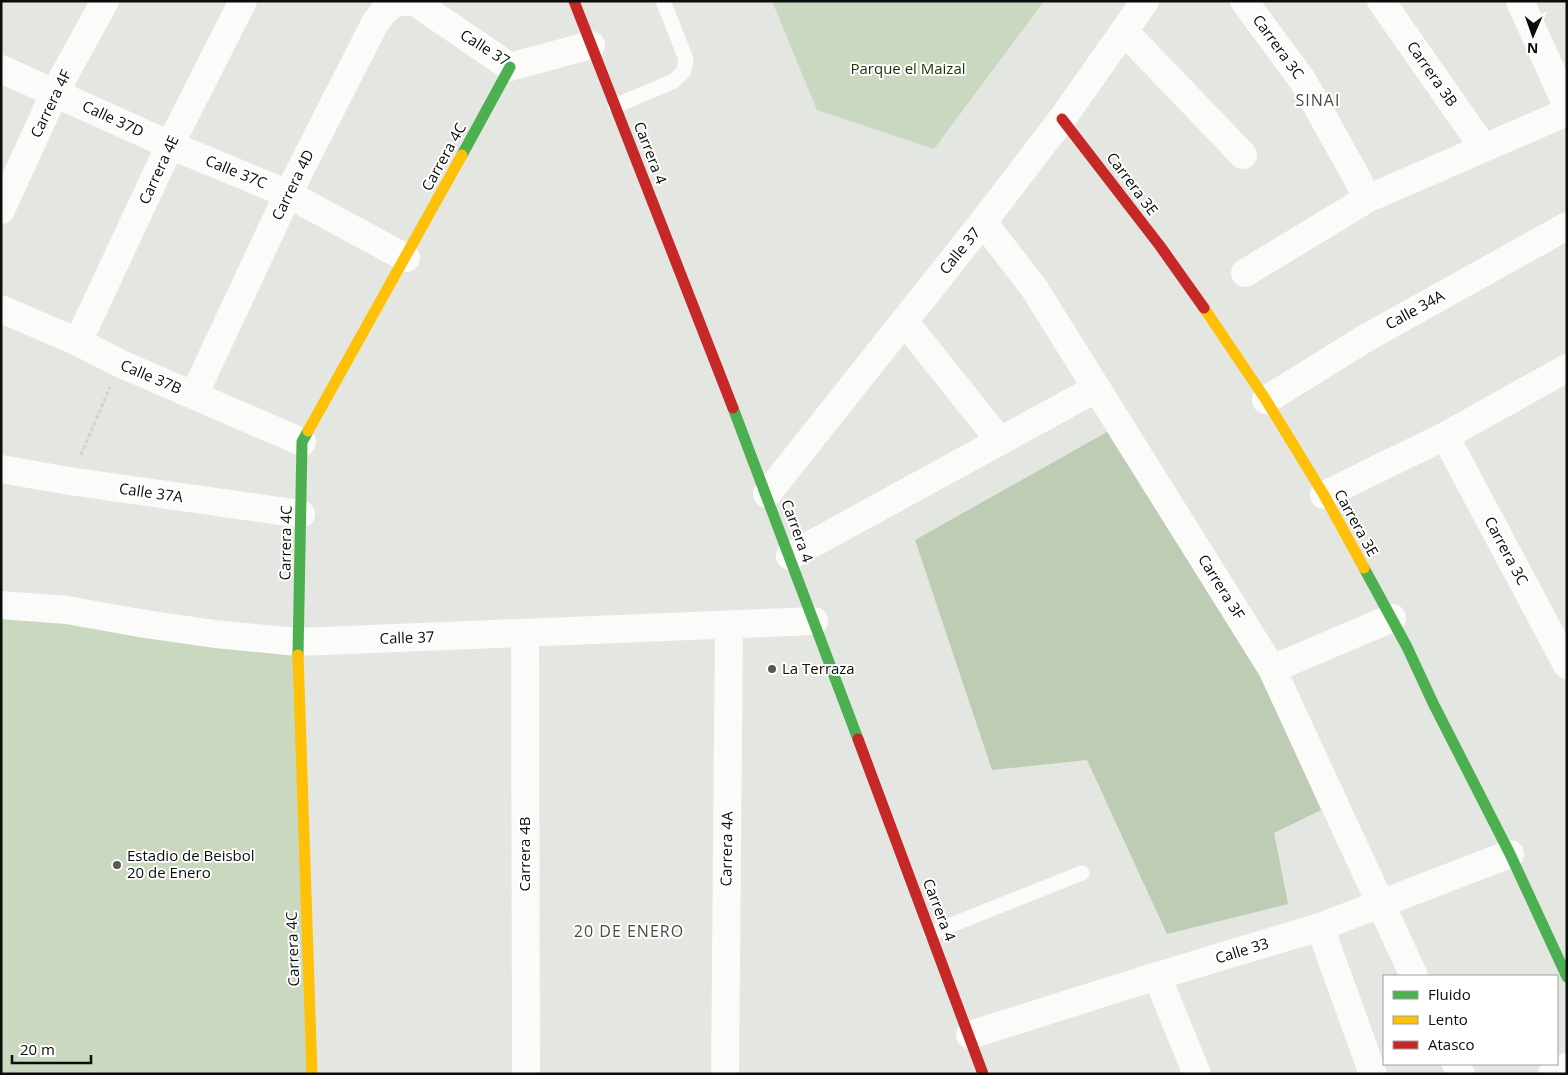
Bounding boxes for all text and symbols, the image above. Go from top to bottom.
street label: Carrera 3C [1249,10,1309,83]
north arrow [1508,10,1558,60]
street label: Calle 37 [457,24,514,70]
street label: Carrera 3B [1403,37,1463,110]
text: N [1527,39,1539,58]
park label: Parque el Maizal [850,58,966,78]
street label: Carrera 4F [25,66,75,141]
district label: SINAI [1296,89,1340,111]
street label: Calle 37D [79,95,147,141]
street label: Carrera 4C [416,119,470,194]
street label: Carrera 4 [630,119,672,187]
street label: Carrera 4E [133,132,183,207]
street label: Carrera 4D [266,146,318,223]
street label: Carrera 3E [1103,148,1163,219]
street label: Calle 37C [203,150,270,192]
street label: Calle 37 [934,223,984,278]
street label: Calle 34A [1382,285,1448,333]
street label: Calle 37B [118,354,185,398]
street label: Calle 37A [118,478,185,506]
street label: Carrera 3E [1330,485,1383,560]
street label: Carrera 4 [777,497,819,565]
street label: Carrera 4C [274,505,296,581]
street label: Carrera 3C [1480,513,1533,588]
street label: Carrera 3F [1194,550,1250,623]
street label: Calle 37 [379,626,435,648]
place label: La Terraza [782,658,855,678]
marker: La Terraza [766,663,778,675]
street label: Carrera 4A [715,811,737,887]
street label: Carrera 4B [514,816,534,892]
place label: Estadio de Beisbol 20 de Enero [127,845,255,882]
marker: Estadio de Beisbol 20 de Enero [111,859,123,871]
street label: Carrera 4 [919,876,961,944]
street label: Carrera 4C [281,911,303,987]
district label: 20 DE ENERO [574,920,684,942]
street label: Calle 33 [1213,932,1271,968]
legend [1383,975,1558,1065]
text: Fluido [1428,984,1471,1004]
text: Lento [1428,1009,1468,1029]
scale bar [12,1032,91,1064]
text: Atasco [1428,1034,1475,1054]
text: 20 m [20,1039,55,1059]

